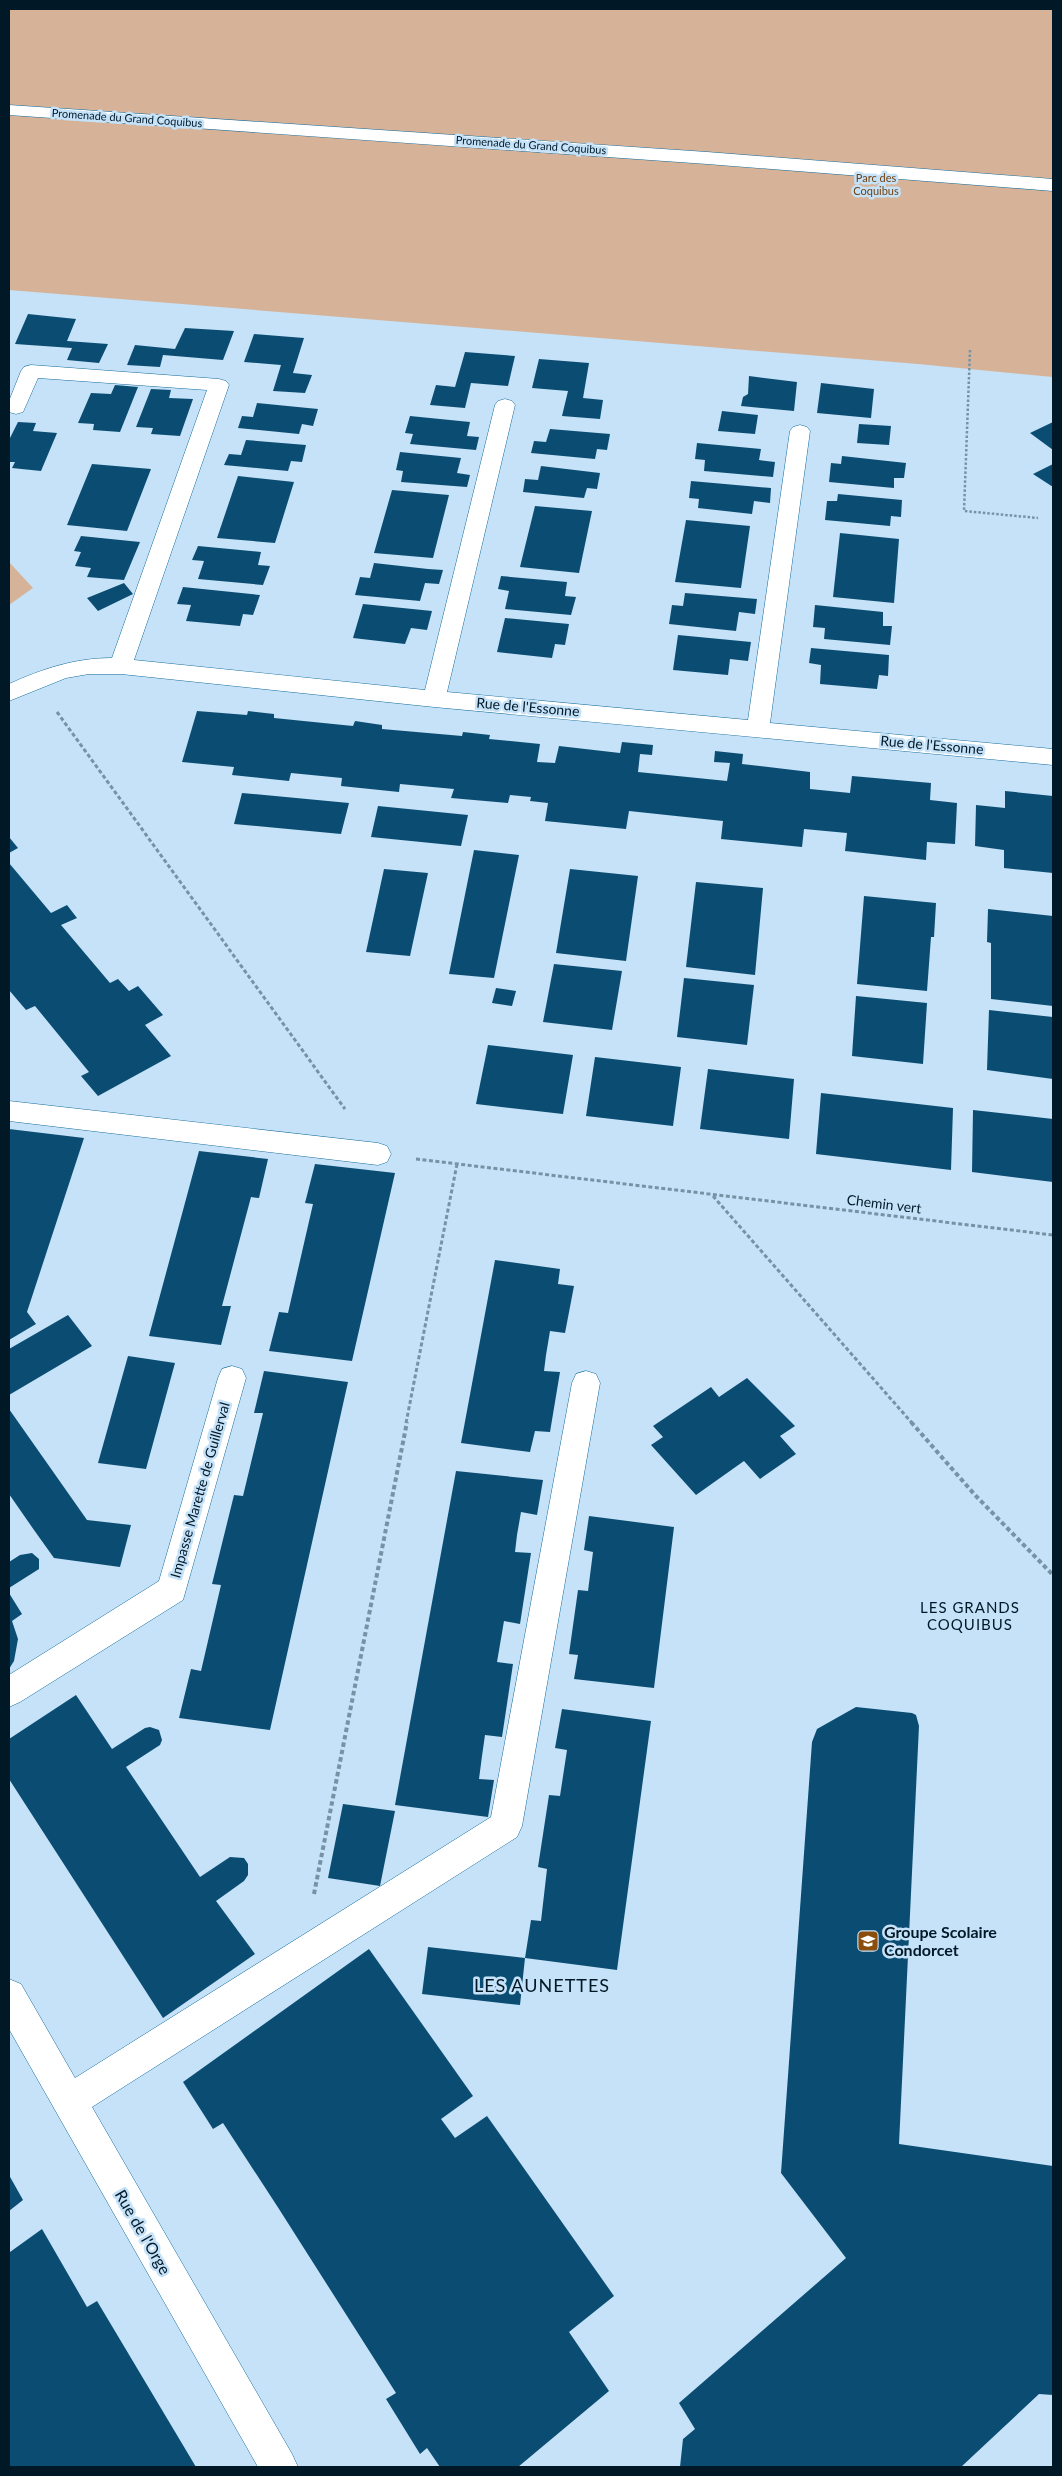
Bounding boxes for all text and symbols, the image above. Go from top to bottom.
street label: Promenade du Grand Coquibus [51,106,203,129]
street label: Promenade du Grand Coquibus [455,133,607,156]
park label: Parc des Coquibus [853,171,899,197]
street label: Rue de l'Essonne [476,694,580,719]
street label: Rue de l'Essonne [880,732,984,757]
street label: Chemin vert [846,1190,922,1217]
street label: Impasse Marette de Guillerval [166,1400,233,1580]
district label: LES GRANDS COQUIBUS [920,1598,1020,1633]
place label: Groupe Scolaire Condorcet [884,1922,997,1959]
school or university icon: Groupe Scolaire Condorcet [856,1929,880,1953]
district label: LES AUNETTES [474,1974,610,1996]
street label: Rue de l'Orge [112,2186,175,2277]

